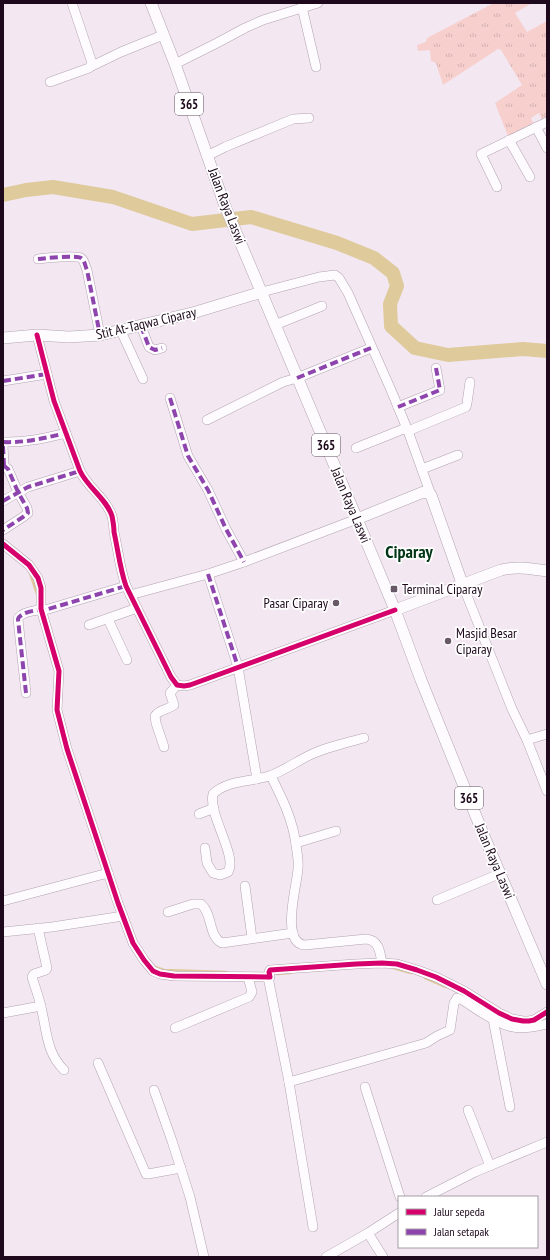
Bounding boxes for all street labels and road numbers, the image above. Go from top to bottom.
road number: 365 [175,93,203,115]
street label: Jalan Raya Laswi [204,164,250,247]
street label: Stit At-Taqwa Ciparay [94,303,199,343]
road number: 365 [312,434,340,456]
street label: Jalan Raya Laswi [327,464,375,546]
road number: 365 [455,787,483,809]
street label: Jalan Raya Laswi [471,820,519,902]

